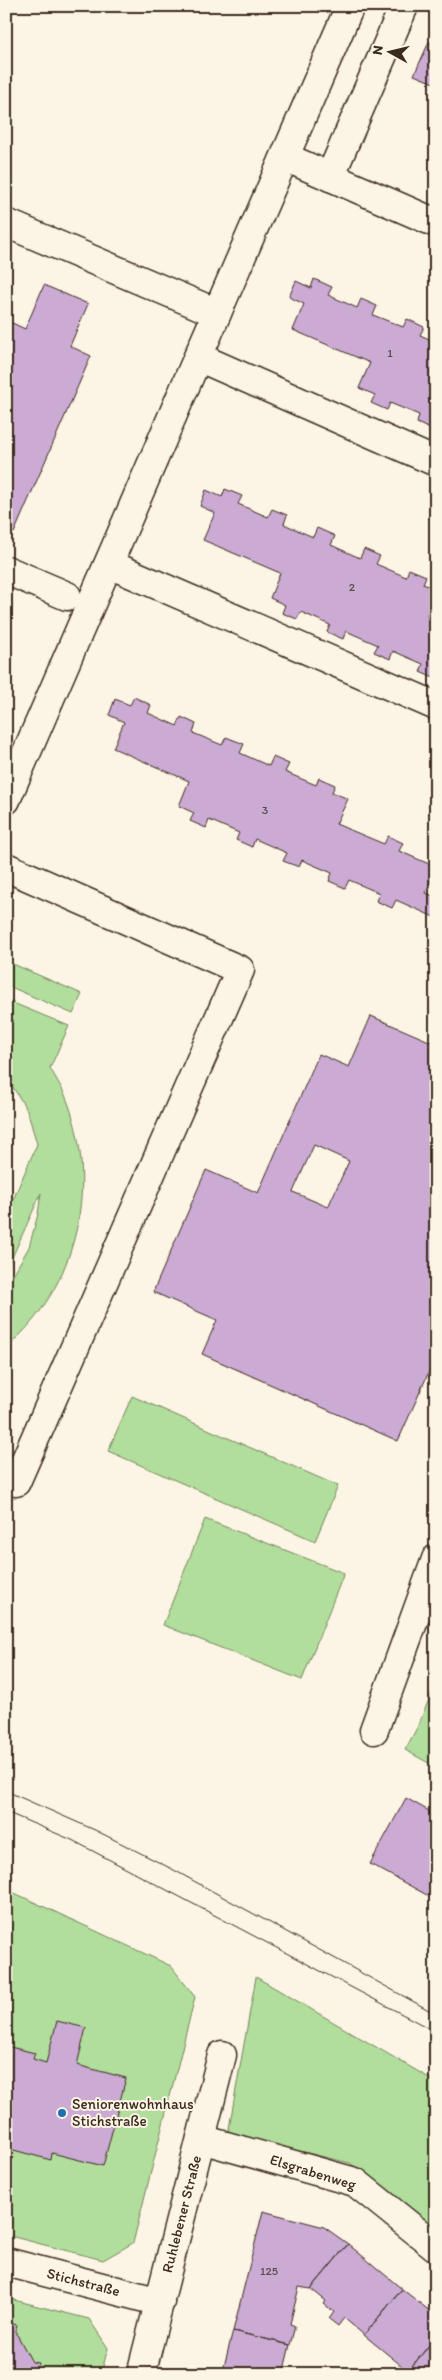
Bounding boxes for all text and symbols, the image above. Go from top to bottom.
north arrow [364,28,414,78]
text: N [369,44,387,56]
house number: 1 [387,346,393,360]
house number: 2 [349,580,356,594]
house number: 3 [262,803,269,817]
place label: Seniorenwohnhaus Stichstraße [72,2095,194,2130]
marker: Seniorenwohnhaus Stichstraße [56,2107,68,2119]
street label: Elsgrabenweg [268,2150,359,2194]
street label: Ruhlebener Straße [158,2153,205,2275]
street label: Stichstraße [45,2264,122,2300]
house number: 125 [260,2264,278,2278]

